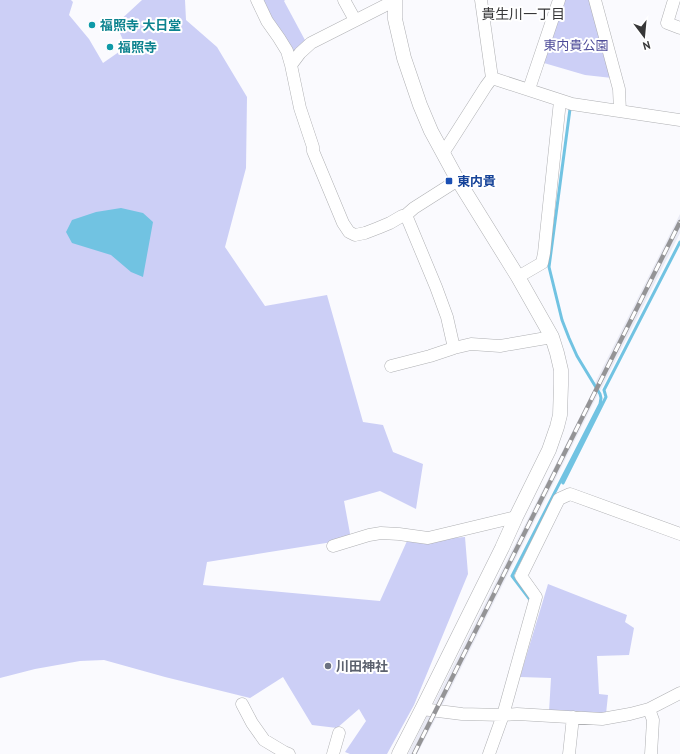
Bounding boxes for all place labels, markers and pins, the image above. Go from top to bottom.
place label: 福照寺 大日堂 [100,17,181,34]
marker: 福照寺 大日堂 [87,20,97,30]
place label: 福照寺 [118,39,157,56]
marker: 福照寺 [105,42,115,52]
place label: 東内貴 [457,173,496,190]
marker: 東内貴 [444,176,454,186]
place label: 川田神社 [336,658,388,675]
marker: 川田神社 [323,661,333,671]

